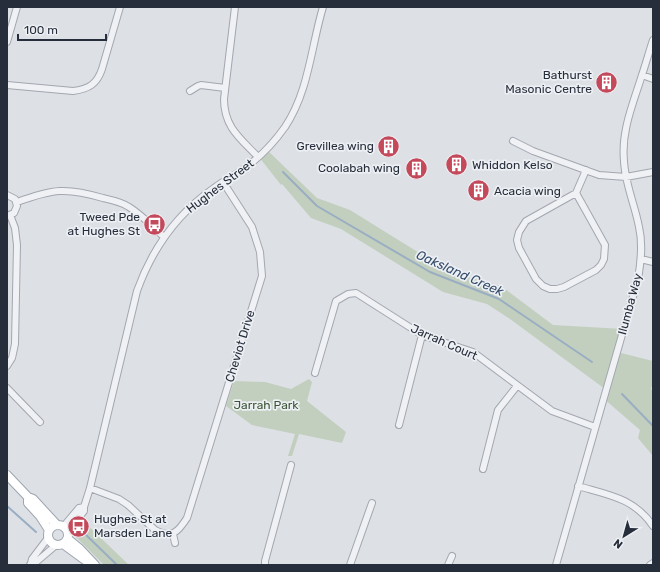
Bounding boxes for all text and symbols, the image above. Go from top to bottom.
scale bar [18,16,106,42]
text: 100 m [24,23,58,37]
place label: Bathurst Masonic Centre [505,68,592,96]
building icon: Bathurst Masonic Centre [594,69,620,95]
building icon: Grevillea wing [376,133,402,159]
place label: Grevillea wing [297,139,374,153]
building icon: Whiddon Kelso [443,152,469,178]
building icon: Coolabah wing [403,155,429,181]
street label: Hughes Street [184,156,257,216]
place label: Whiddon Kelso [472,158,553,172]
place label: Coolabah wing [318,161,400,175]
building icon: Acacia wing [466,178,492,204]
place label: Acacia wing [494,184,561,198]
place label: Tweed Pde at Hughes St [68,210,140,238]
bus stop icon: Tweed Pde at Hughes St [142,211,168,237]
water label: Oaksland Creek [414,247,506,299]
street label: Ilumba Way [615,271,645,336]
street label: Cheviot Drive [222,308,258,384]
street label: Jarrah Court [409,321,480,363]
park label: Jarrah Park [233,398,299,412]
place label: Hughes St at Marsden Lane [94,512,173,540]
bus stop icon: Hughes St at Marsden Lane [65,513,91,539]
north arrow [604,516,644,556]
text: N [611,536,625,551]

